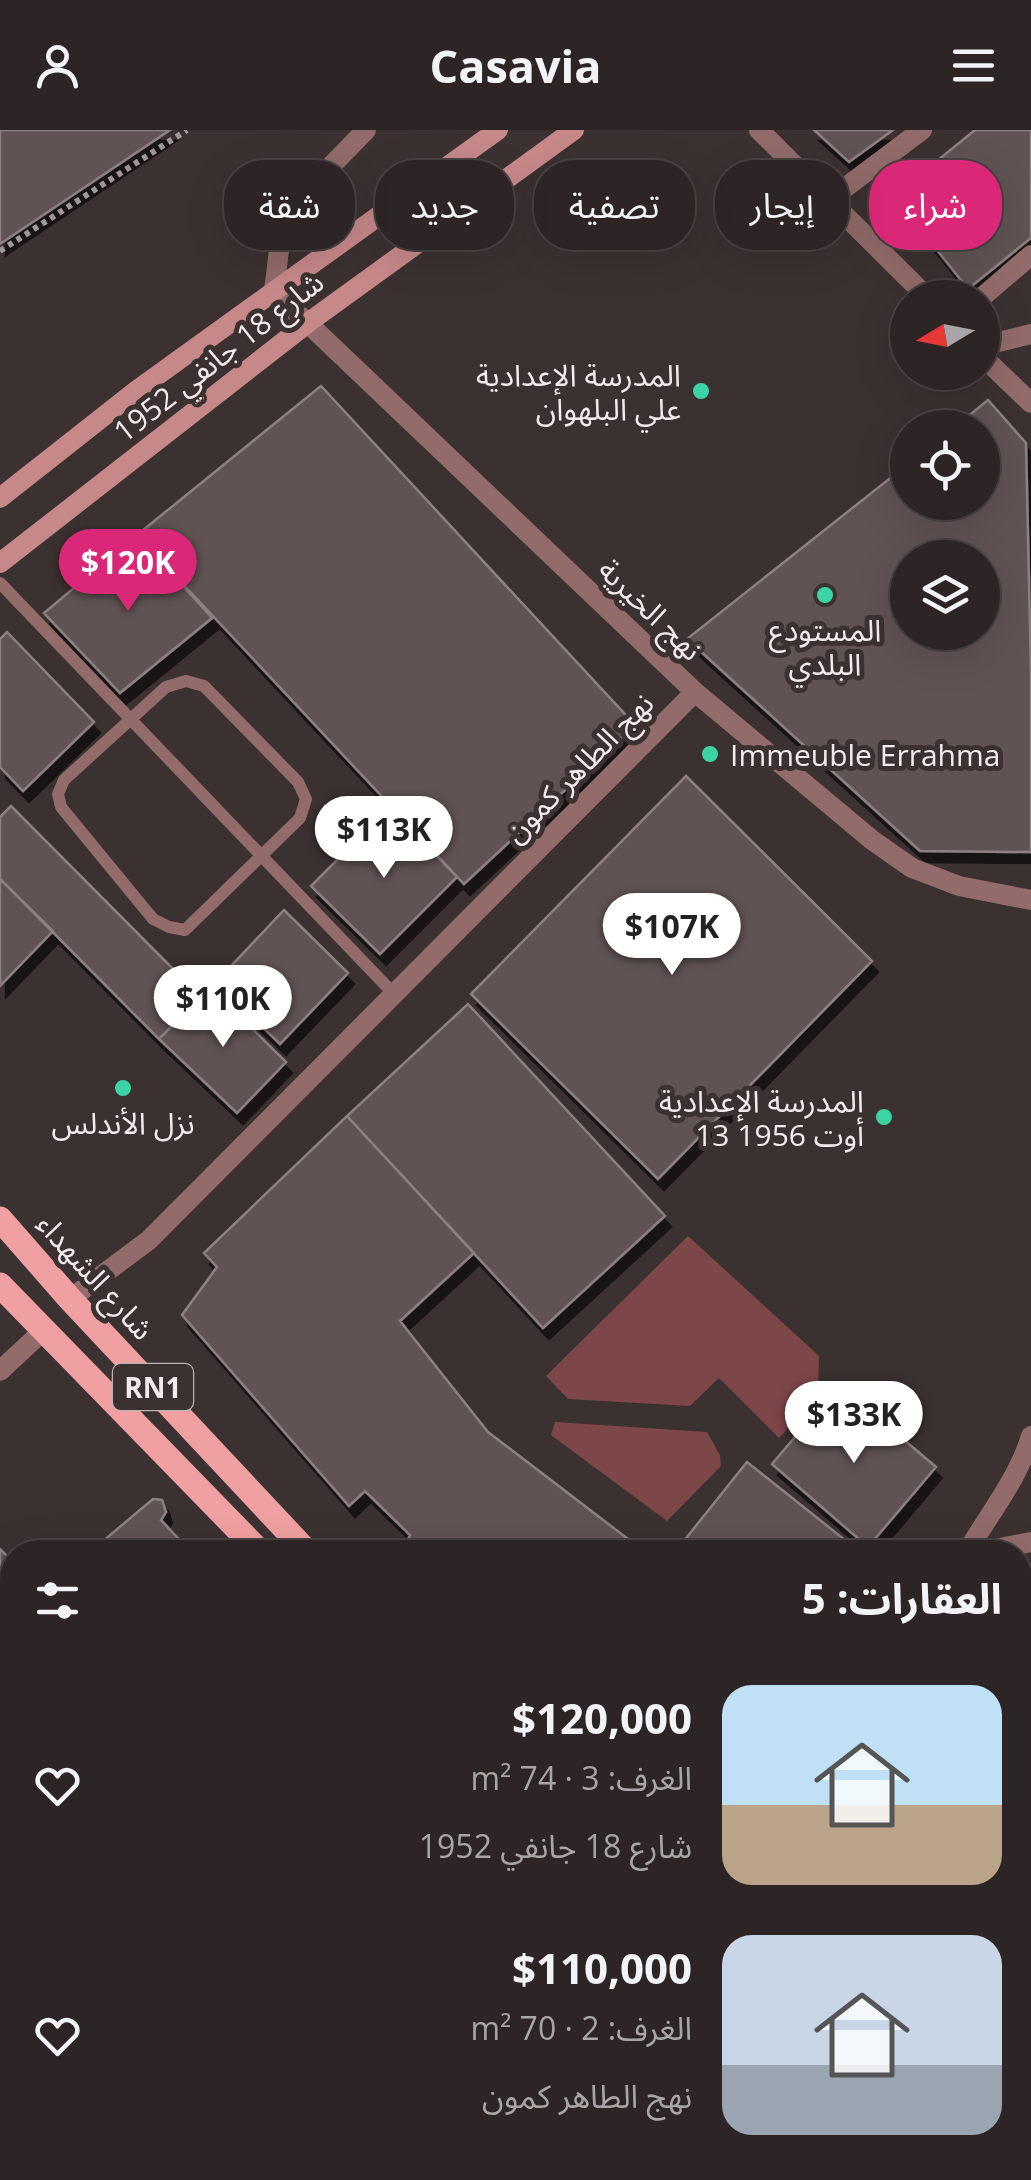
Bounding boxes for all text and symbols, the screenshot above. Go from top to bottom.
text: Casavia [430,35,601,96]
icon: person [30,38,85,93]
icon: menu [946,38,1001,93]
chip: شقة [224,160,355,250]
chip: جديد [375,160,514,250]
chip: تصفية [534,160,695,250]
chip: إيجار [715,160,849,250]
chip: شراء [869,160,1002,250]
street label: شارع 18 جانفي 1952 [104,261,334,454]
north arrow [890,280,1000,390]
map controls [890,280,1000,650]
place label: المدرسة الإعدادية علي البلهوان [476,354,681,432]
marker: المدرسة الإعدادية علي البلهوان [690,380,712,402]
button: locate [890,410,1000,520]
pin: $120K [58,529,198,614]
text: $120K [81,540,175,583]
button: layers [890,540,1000,650]
street label: نهج الخيرية [588,549,712,671]
marker: المستودع البلدي [814,584,836,606]
place label: المستودع البلدي [769,609,881,687]
street label: نهج الطاهر كمون [494,683,664,853]
place label: Immeuble Errahma [730,734,1000,775]
marker: Immeuble Errahma [699,743,721,765]
pin: $113K [314,796,454,881]
text: $113K [337,807,431,850]
pin: $107K [602,893,742,978]
text: $107K [625,904,719,947]
pin: $110K [153,965,293,1050]
text: $110K [176,976,270,1019]
marker: نزل الأندلس [112,1077,134,1099]
place label: المدرسة الإعدادية 13 أوت 1956 [659,1080,864,1155]
place label: نزل الأندلس [51,1102,195,1143]
marker: المدرسة الإعدادية 13 أوت 1956 [873,1106,895,1128]
street label: شارع الشهداء [26,1204,164,1350]
road number: RN1 [113,1364,193,1410]
pin: $133K [784,1381,924,1466]
text: $133K [807,1392,901,1435]
text: العقارات: 5 [802,1569,1002,1626]
icon: filters [30,1573,85,1628]
text: $120,000 [512,1689,692,1746]
icon: home [802,1725,922,1845]
text: الغرف: 3 · 74 m² [471,1756,692,1799]
icon: heart [30,1758,85,1813]
text: شارع 18 جانفي 1952 [419,1824,692,1867]
text: $110,000 [512,1939,692,1996]
icon: home [802,1975,922,2095]
text: الغرف: 2 · 70 m² [471,2006,692,2049]
icon: heart [30,2008,85,2063]
text: نهج الطاهر كمون [482,2074,692,2117]

